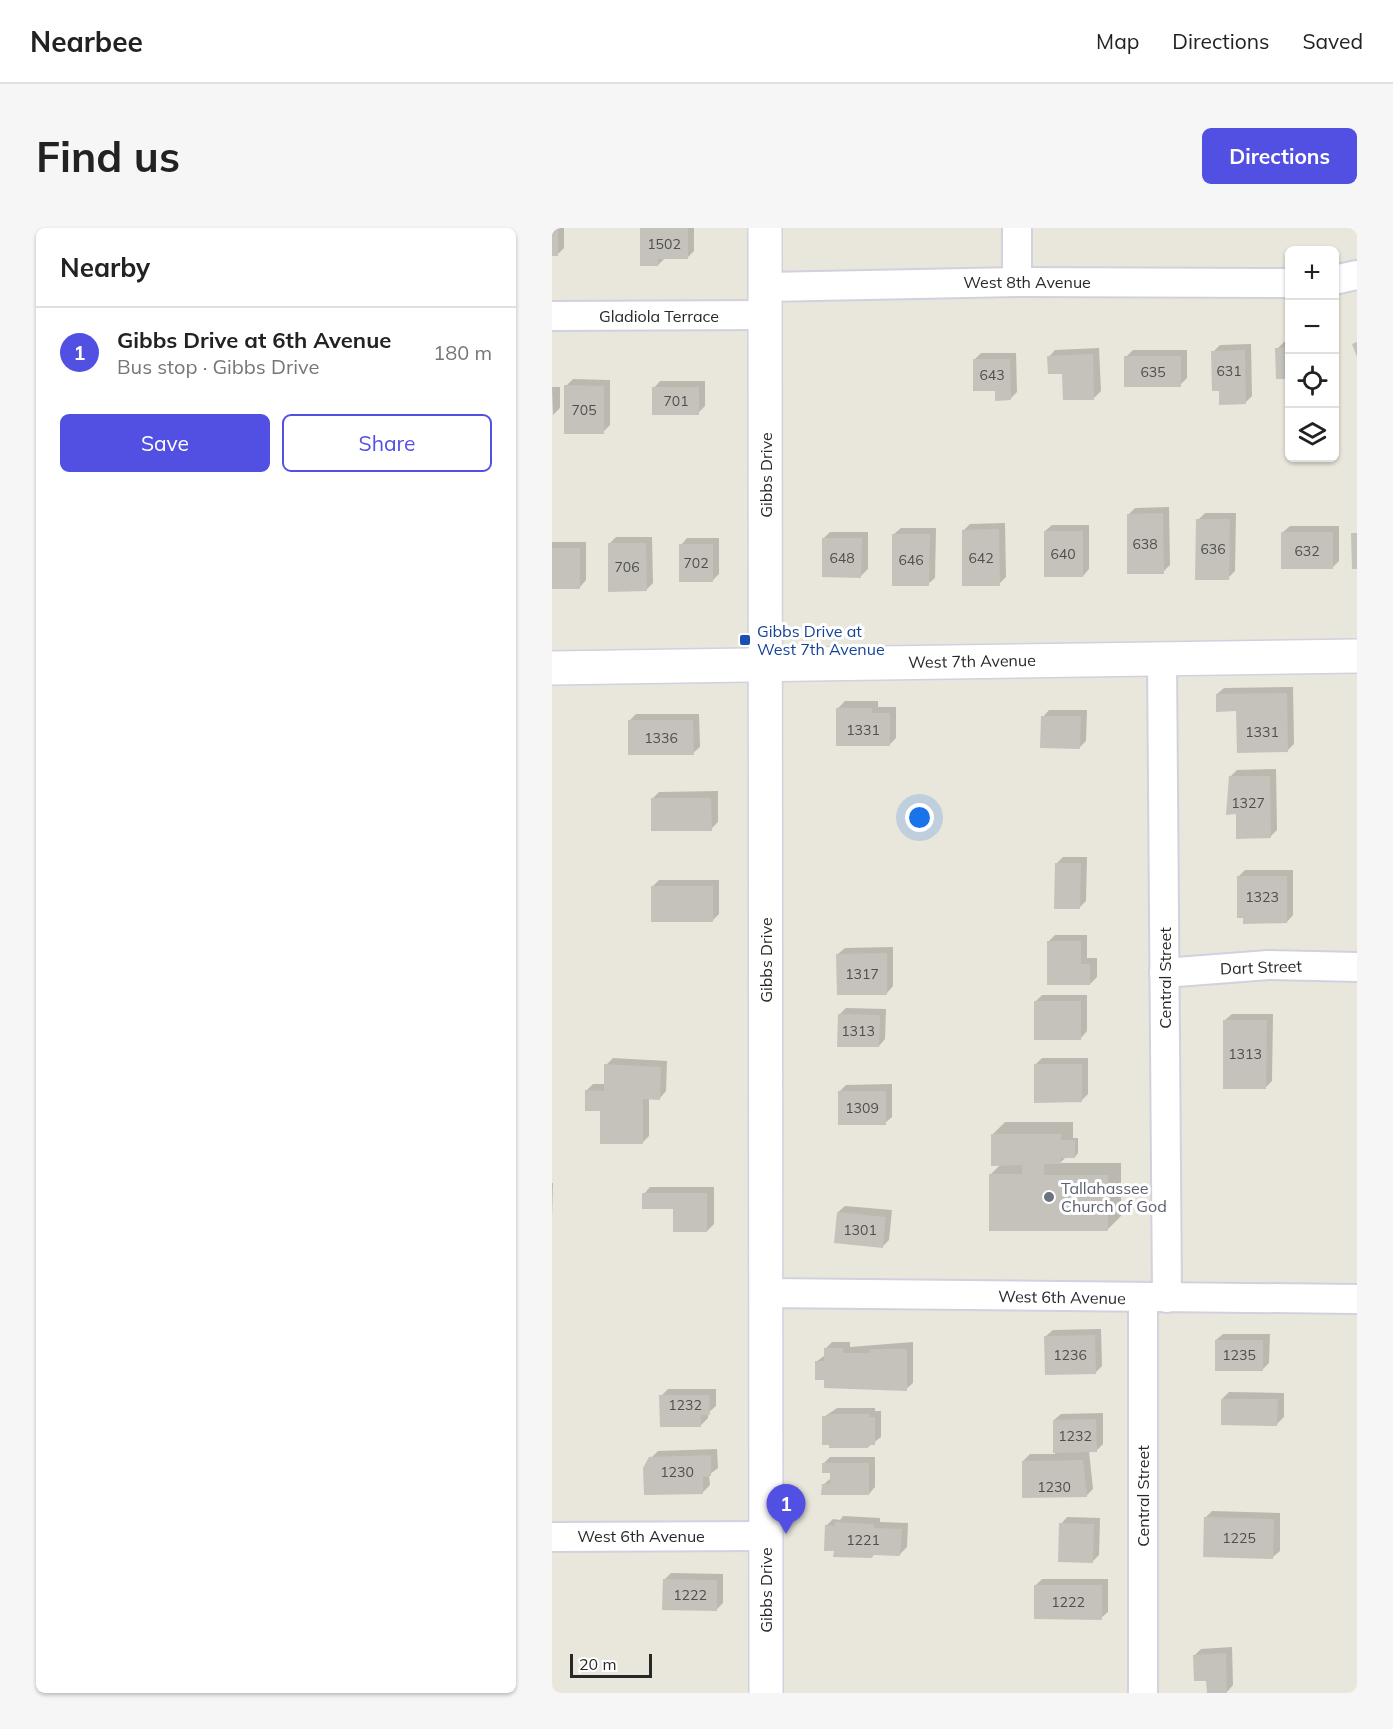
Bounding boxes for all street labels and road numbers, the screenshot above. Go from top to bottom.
street label: West 8th Avenue [963,272,1091,292]
street label: Gladiola Terrace [599,306,719,326]
street label: Gibbs Drive [756,432,776,518]
street label: West 7th Avenue [908,650,1036,672]
street label: Gibbs Drive [756,917,776,1003]
street label: Central Street [1155,927,1175,1029]
street label: Dart Street [1220,956,1303,978]
street label: West 6th Avenue [998,1286,1126,1308]
street label: Central Street [1133,1445,1153,1547]
street label: West 6th Avenue [577,1526,705,1546]
street label: Gibbs Drive [756,1547,776,1633]

